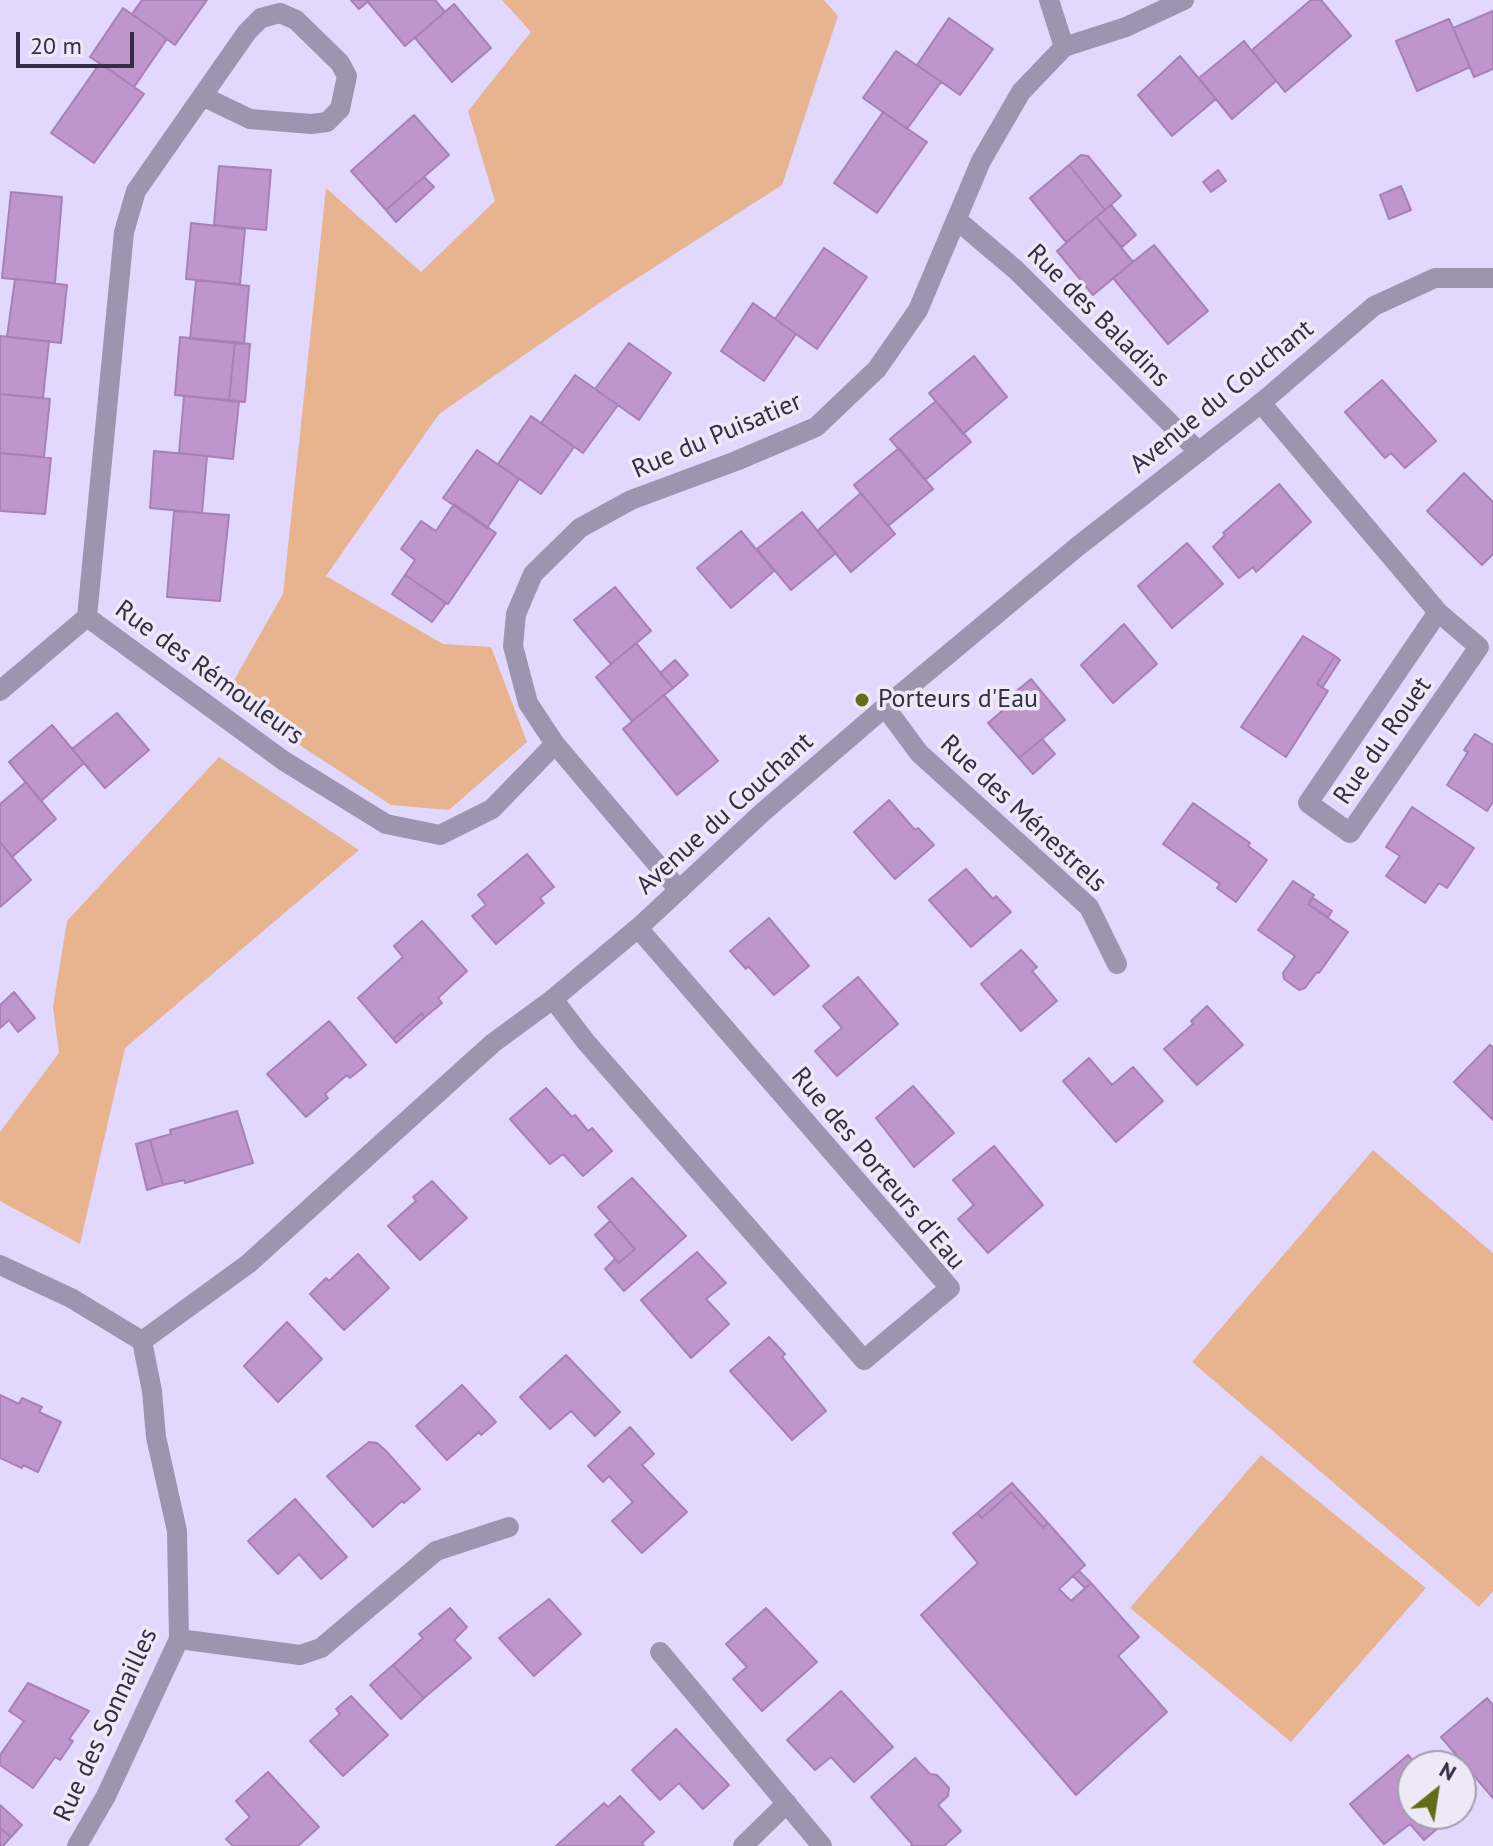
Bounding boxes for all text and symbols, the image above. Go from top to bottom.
scale bar [20,16,138,66]
text: 20 m [30,30,82,61]
street label: Rue des Baladins [1020,238,1176,394]
street label: Avenue du Couchant [1124,313,1320,481]
street label: Rue du Puisatier [628,386,806,486]
street label: Rue des Rémouleurs [109,594,309,752]
street label: Rue du Rouet [1328,671,1438,811]
place label: Porteurs d'Eau [878,684,1038,716]
marker: Porteurs d'Eau [853,691,871,709]
street label: Avenue du Couchant [630,727,820,901]
street label: Rue des Ménestrels [933,729,1113,899]
street label: Rue des Porteurs d'Eau [784,1061,972,1277]
street label: Rue des Sonnailles [48,1623,164,1827]
north arrow [1397,1750,1477,1830]
text: N [1435,1755,1461,1787]

